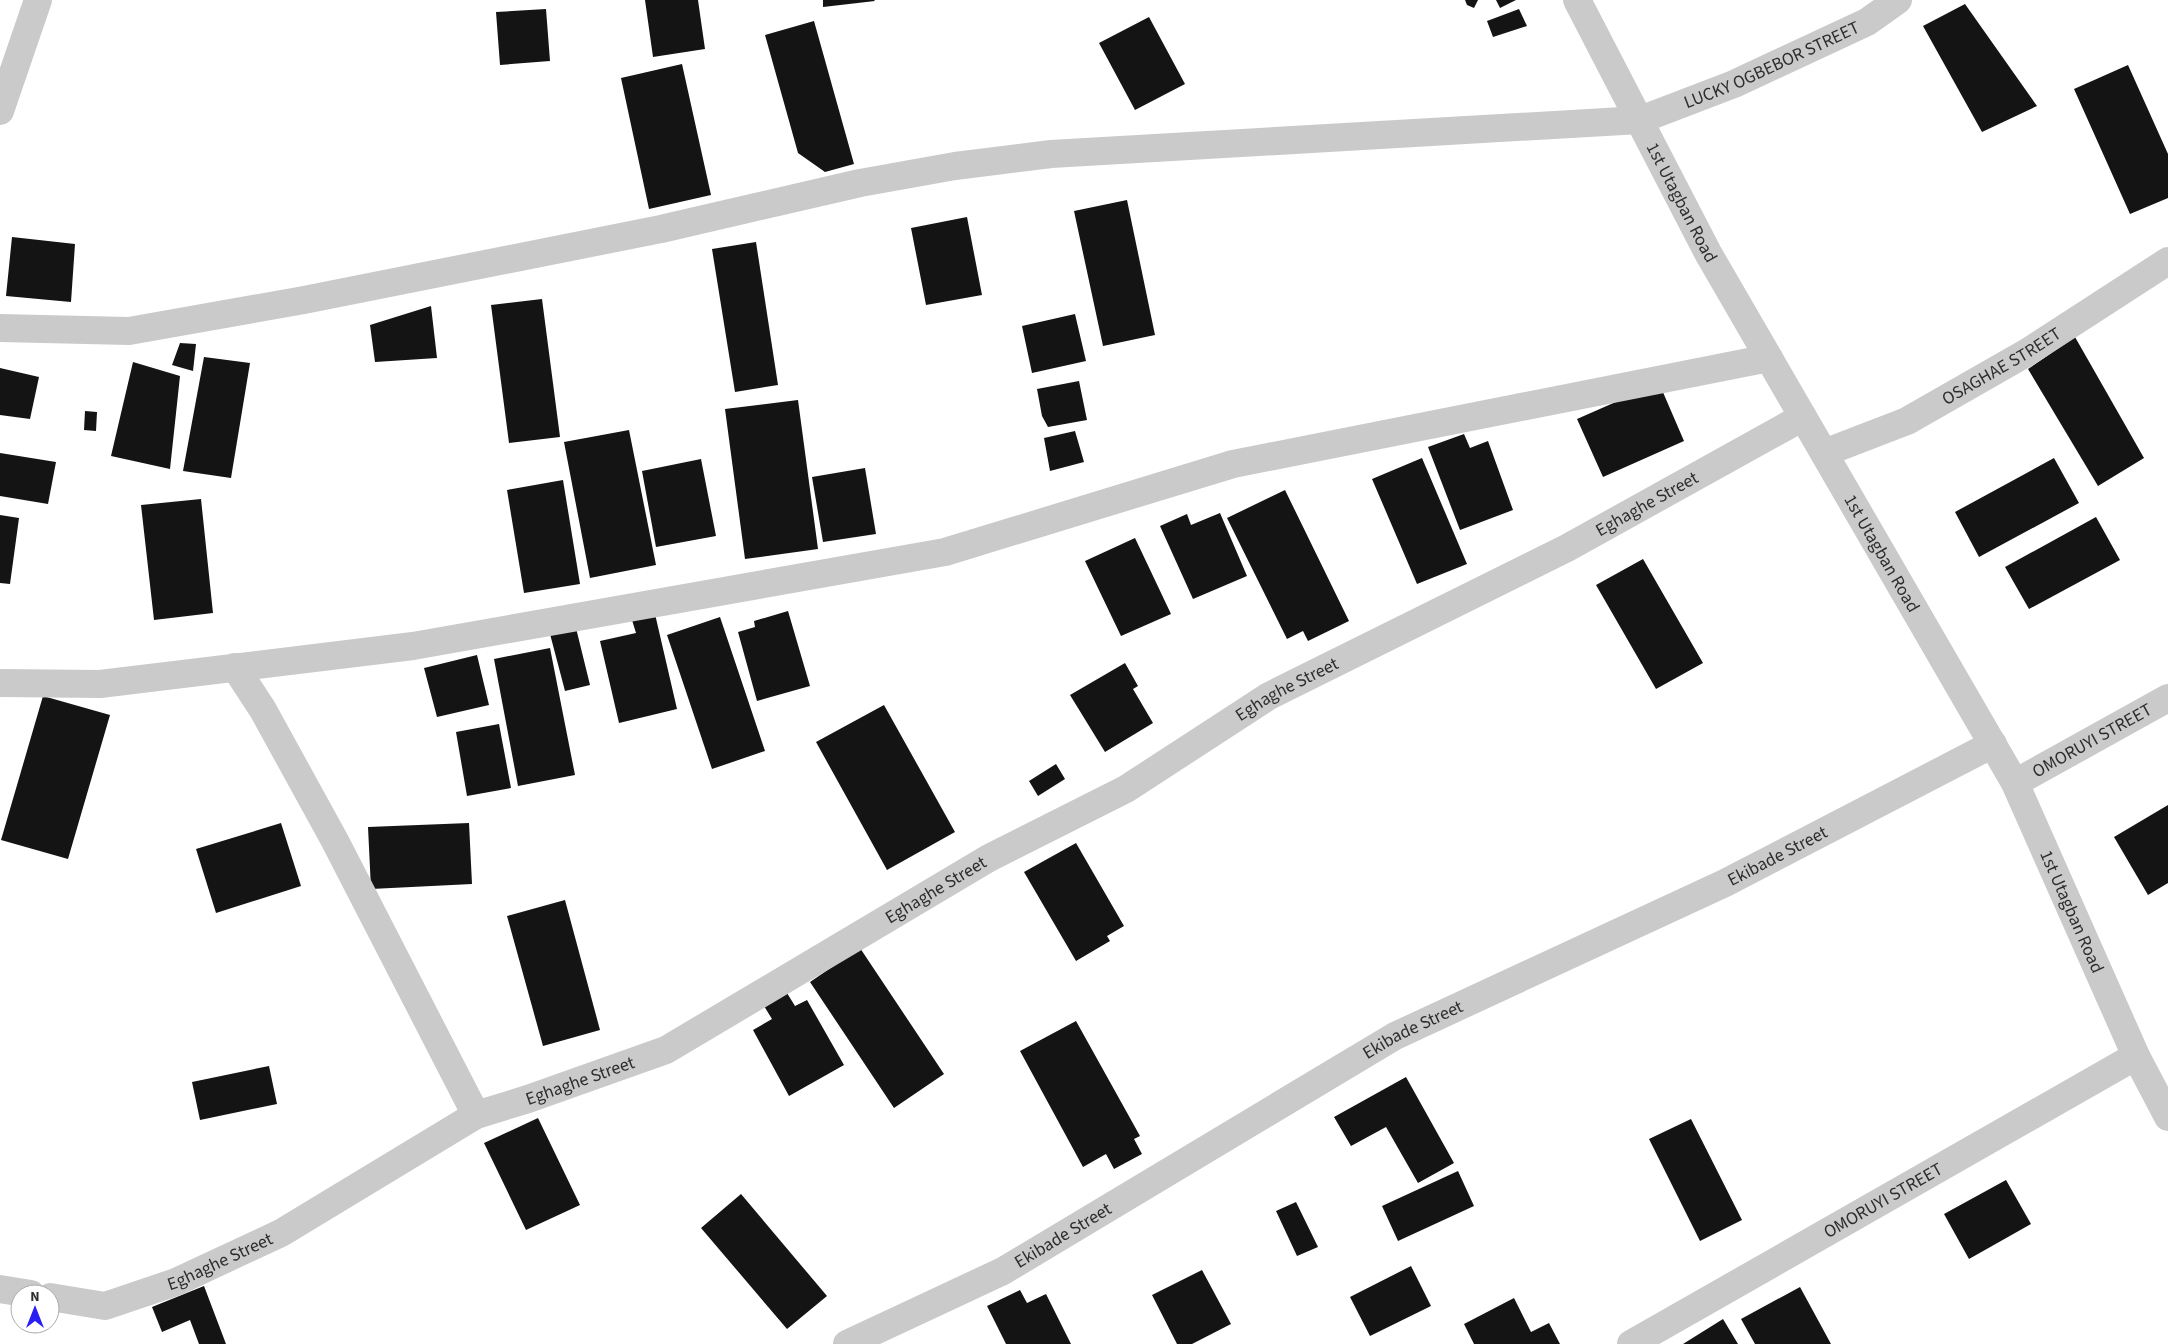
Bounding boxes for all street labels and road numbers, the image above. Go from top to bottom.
street label: LUCKY OGBEBOR STREET [1680,15,1864,115]
street label: 1st Utagban Road [1640,138,1723,267]
street label: OSAGHAE STREET [1937,321,2066,411]
street label: Eghaghe Street [1591,465,1703,542]
street label: 1st Utagban Road [1838,490,1926,617]
street label: Eghaghe Street [1230,651,1343,727]
street label: OMORUYI STREET [2028,697,2157,784]
street label: Ekibade Street [1723,820,1832,892]
street label: 1st Utagban Road [2034,846,2110,977]
street label: Eghaghe Street [880,850,991,930]
street label: Ekibade Street [1358,994,1467,1065]
street label: Eghaghe Street [522,1050,638,1111]
street label: OMORUYI STREET [1819,1156,1947,1244]
street label: Ekibade Street [1010,1196,1116,1274]
street label: Eghaghe Street [164,1226,277,1297]

